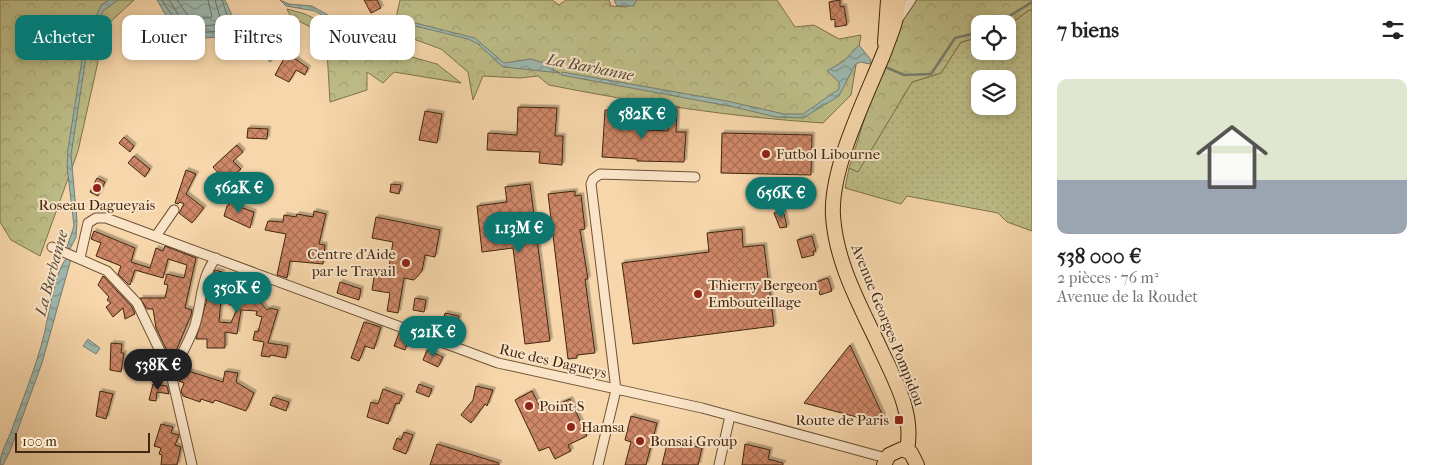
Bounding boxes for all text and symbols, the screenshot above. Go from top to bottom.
chip: Acheter [15,15,112,60]
chip: Louer [122,15,205,60]
chip: Filtres [215,15,300,60]
chip: Nouveau [310,15,415,60]
map controls [971,15,1016,115]
button: locate [971,15,1016,60]
icon: filters [1379,16,1407,44]
text: 7 biens [1057,18,1119,42]
water label: La Barbanne [544,49,636,85]
button: layers [971,70,1016,115]
pin: 582K € [601,98,683,140]
text: 582K € [618,104,666,123]
icon: home [1187,112,1277,202]
place label: Futbol Libourne [776,145,881,163]
marker: Futbol Libourne [760,148,772,160]
pin: 562K € [198,172,280,214]
pin: 656K € [740,176,822,219]
text: 562K € [215,178,263,197]
marker: Roseau Dagueyais [91,182,103,194]
text: 656K € [757,183,805,202]
place label: Roseau Dagueyais [39,196,156,214]
pin: 1.13M € [473,212,565,254]
text: 1.13M € [495,218,543,237]
water label: La Barbanne [30,227,72,319]
street label: Avenue Georges Pompidou [847,241,929,409]
text: 538 000 € [1057,244,1141,268]
place label: Centre d'Aide par le Travail [307,245,397,280]
marker: Centre d'Aide par le Travail [400,257,412,269]
text: 2 pièces · 76 m² [1057,268,1158,287]
pin: 350K € [196,272,278,314]
place label: Thierry Bergeon Embouteillage [708,276,818,311]
text: 350K € [214,278,260,297]
text: Avenue de la Roudet [1057,287,1198,306]
marker: Thierry Bergeon Embouteillage [692,288,704,300]
pin: 521K € [392,316,474,358]
text: 521K € [410,322,456,341]
street label: Rue des Dagueys [497,340,609,382]
pin: 538K € [117,348,199,391]
text: 538K € [135,355,181,374]
place label: Point S [539,397,585,415]
marker: Point S [523,400,535,412]
place label: Route de Paris [795,411,889,429]
marker: Route de Paris [893,414,905,426]
place label: Hamsa [581,418,626,436]
marker: Hamsa [565,421,577,433]
scale bar [15,430,150,453]
place label: Bonsai Group [650,432,737,450]
text: 100 m [22,433,57,450]
marker: Bonsai Group [634,435,646,447]

